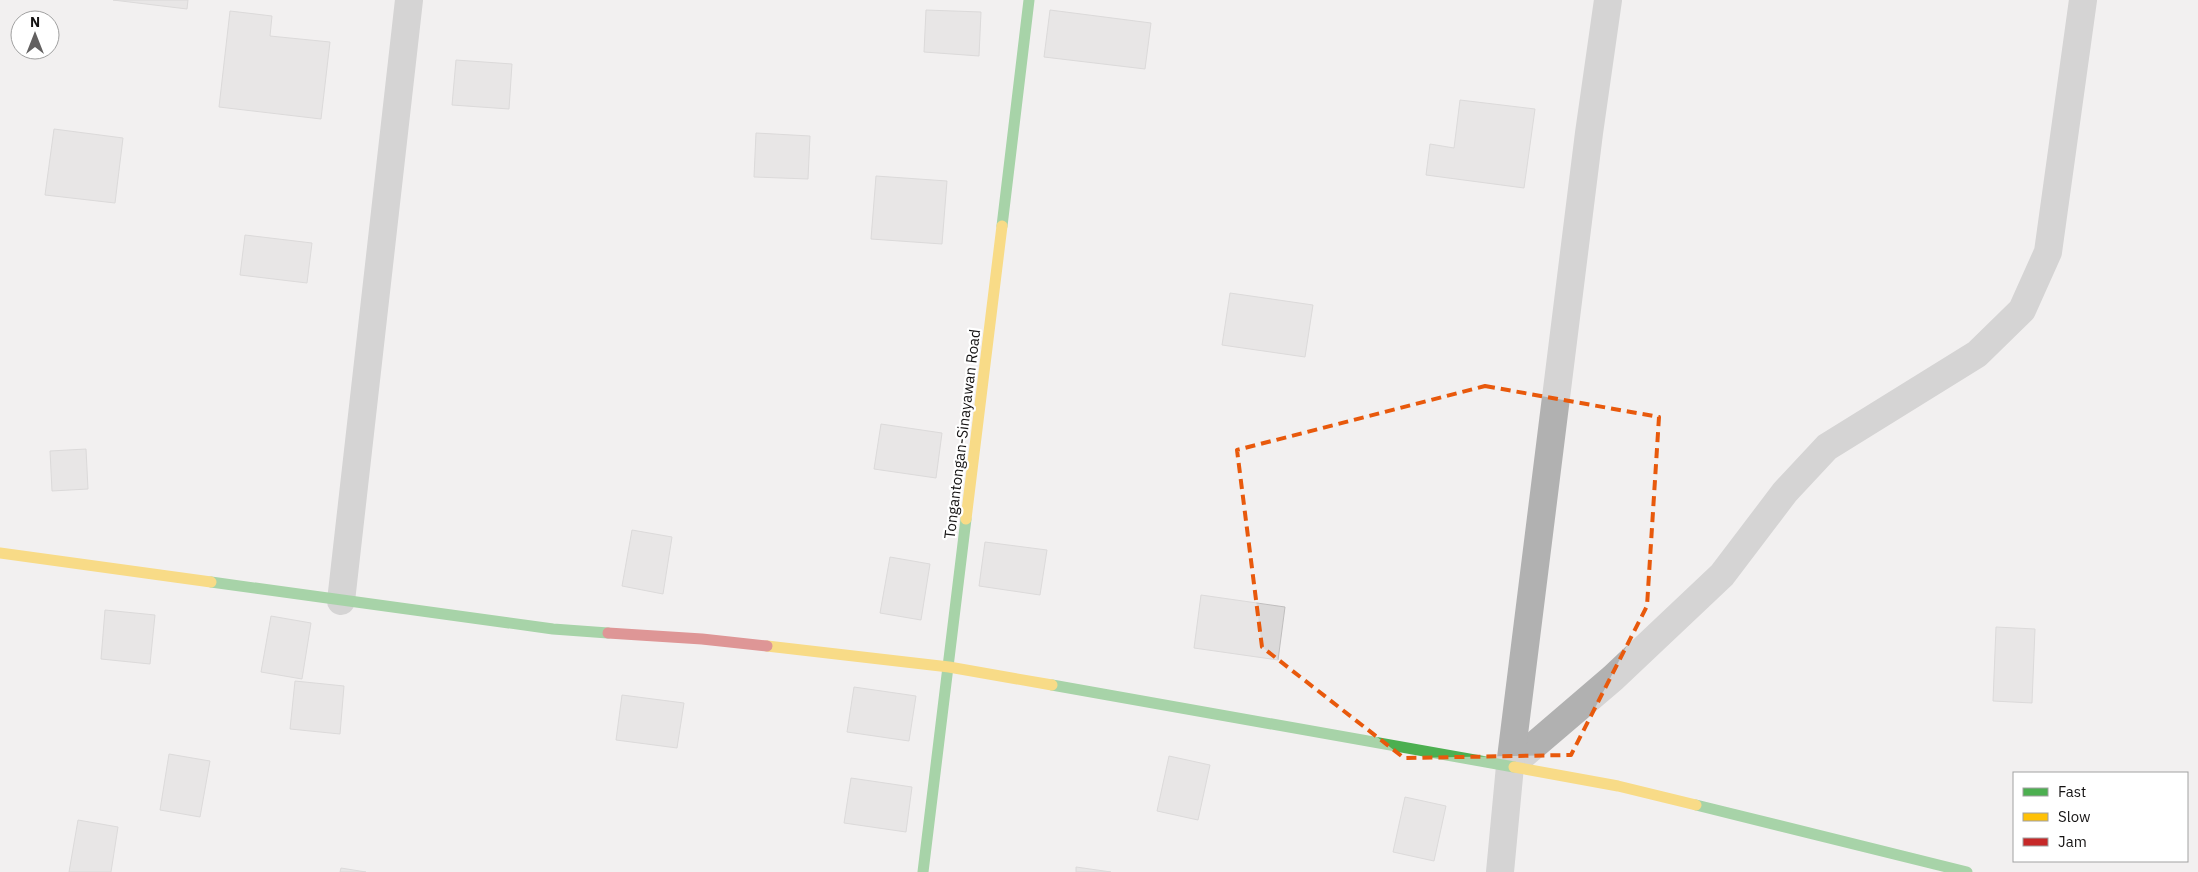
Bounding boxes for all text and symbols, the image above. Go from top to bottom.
north arrow [10,10,60,60]
text: N [30,13,40,31]
street label: Tongantongan-Sinayawan Road [940,328,984,540]
legend [2013,772,2188,862]
text: Fast [2058,782,2086,801]
text: Slow [2058,807,2091,826]
text: Jam [2058,832,2087,851]

